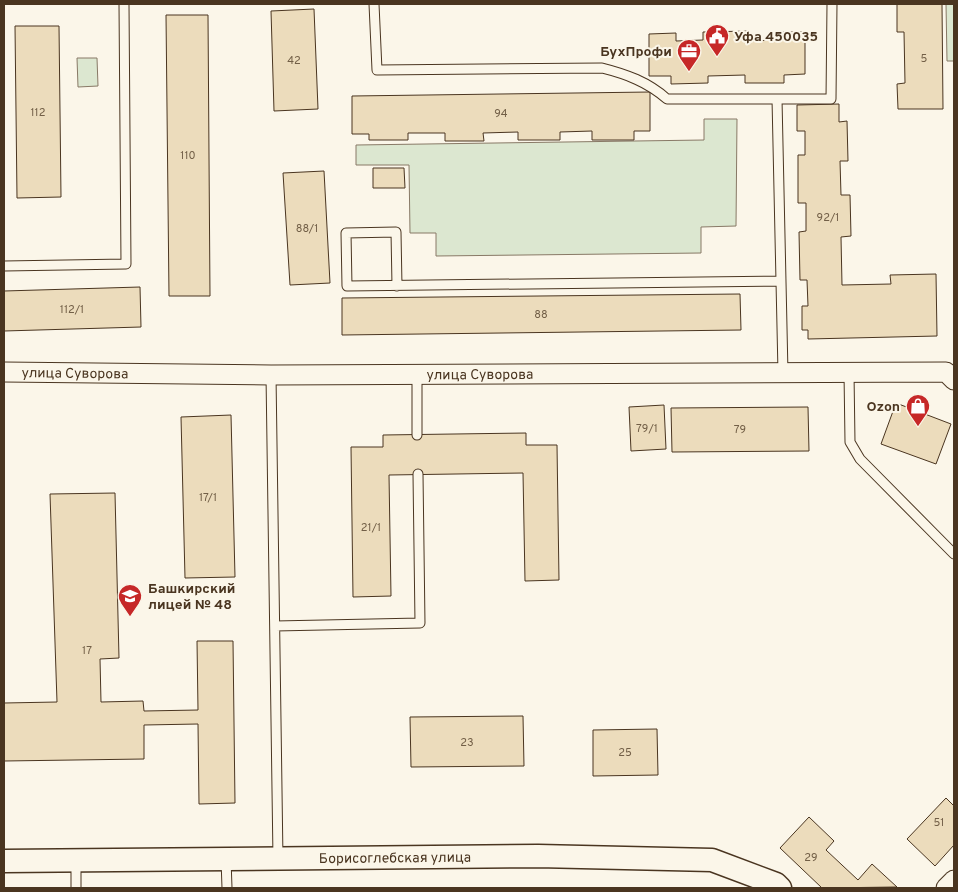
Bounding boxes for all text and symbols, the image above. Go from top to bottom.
public building icon: Уфа 450035 [704,23,730,57]
place label: Уфа 450035 [734,29,818,46]
office icon: БухПрофи [676,38,702,72]
place label: БухПрофи [600,44,672,61]
house number: 5 [921,52,928,66]
house number: 42 [287,54,301,68]
house number: 112 [31,106,45,120]
house number: 94 [494,107,508,121]
house number: 110 [180,149,196,163]
house number: 92/1 [817,211,839,225]
house number: 88/1 [296,222,318,236]
house number: 112/1 [60,303,84,317]
house number: 88 [534,308,548,322]
street label: улица Суворова [21,365,129,383]
street label: улица Суворова [426,367,534,384]
shop icon: Ozon [905,393,931,427]
place label: Ozon [867,399,900,416]
house number: 79/1 [636,422,658,436]
house number: 79 [734,423,746,437]
house number: 17/1 [199,491,217,505]
house number: 21/1 [361,521,381,535]
place label: Башкирский лицей № 48 [148,581,235,614]
school or university icon: Башкирский лицей № 48 [117,583,143,617]
house number: 17 [82,644,92,658]
house number: 23 [460,736,474,750]
house number: 25 [618,746,632,760]
house number: 51 [934,816,944,830]
street label: Борисоглебская улица [319,850,471,868]
house number: 29 [804,851,818,865]

